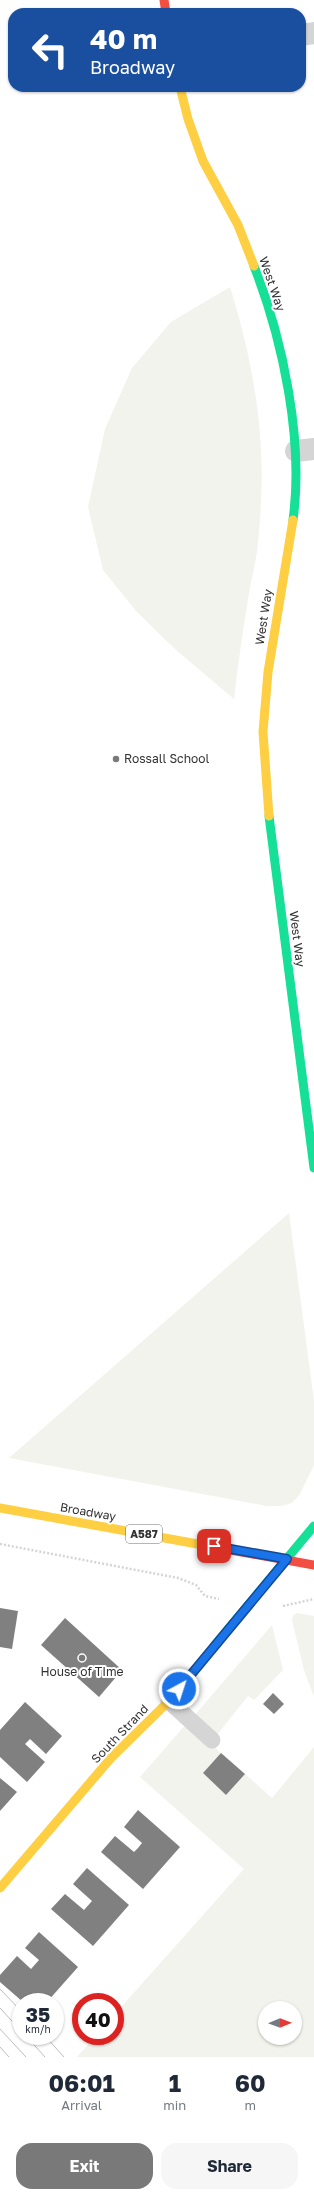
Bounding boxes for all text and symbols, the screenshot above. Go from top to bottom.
text: 40 m [90,22,157,55]
icon: left [24,24,76,76]
text: Broadway [90,56,175,78]
street label: West Way [256,255,289,313]
street label: West Way [252,588,275,646]
place label: Rossall School [124,751,209,766]
marker: Rossall School [111,754,121,764]
street label: West Way [287,910,308,968]
street label: Broadway [59,1499,118,1524]
road number: A587 [126,1525,162,1543]
pin [197,1529,231,1563]
icon: arrive [203,1535,225,1557]
marker: House of TIme [77,1653,87,1663]
place label: House of TIme [40,1664,124,1679]
position arrow [158,1668,200,1710]
street label: South Strand [88,1701,151,1766]
speed limit sign: 40 [72,1993,124,2045]
north arrow [258,2001,302,2045]
map controls [258,2001,302,2045]
text: 35 [26,2002,50,2026]
text: km/h [25,2023,51,2035]
text: 06:01 [48,2068,115,2097]
text: 1 [169,2068,181,2097]
text: 60 [235,2068,266,2097]
text: Arrival [61,2097,102,2113]
text: min [163,2097,186,2113]
text: m [244,2097,256,2113]
button: Exit [16,2143,153,2189]
button: Share [161,2143,298,2189]

